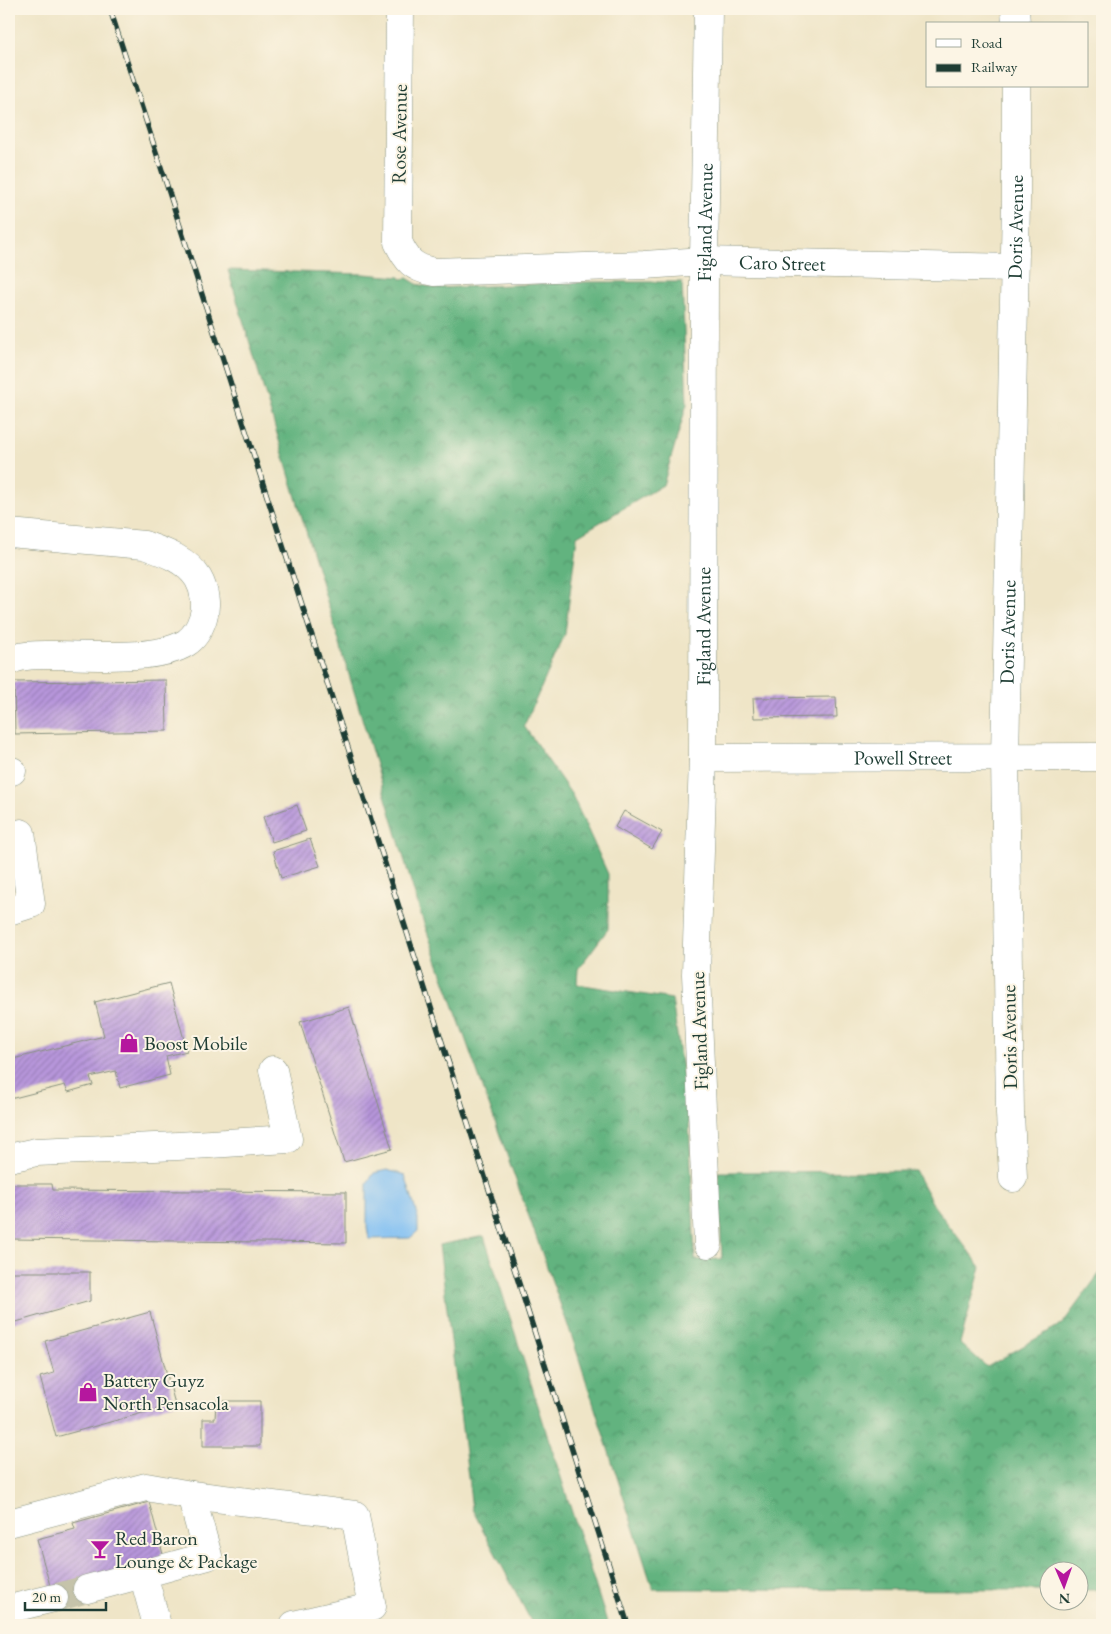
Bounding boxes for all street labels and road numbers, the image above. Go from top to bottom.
street label: Rose Avenue [385,84,413,184]
street label: Figland Avenue [691,163,719,282]
street label: Doris Avenue [1001,175,1029,280]
street label: Caro Street [739,249,827,277]
street label: Figland Avenue [690,567,716,686]
street label: Doris Avenue [993,579,1022,685]
street label: Powell Street [854,744,953,771]
street label: Figland Avenue [684,971,714,1091]
street label: Doris Avenue [995,984,1023,1089]

